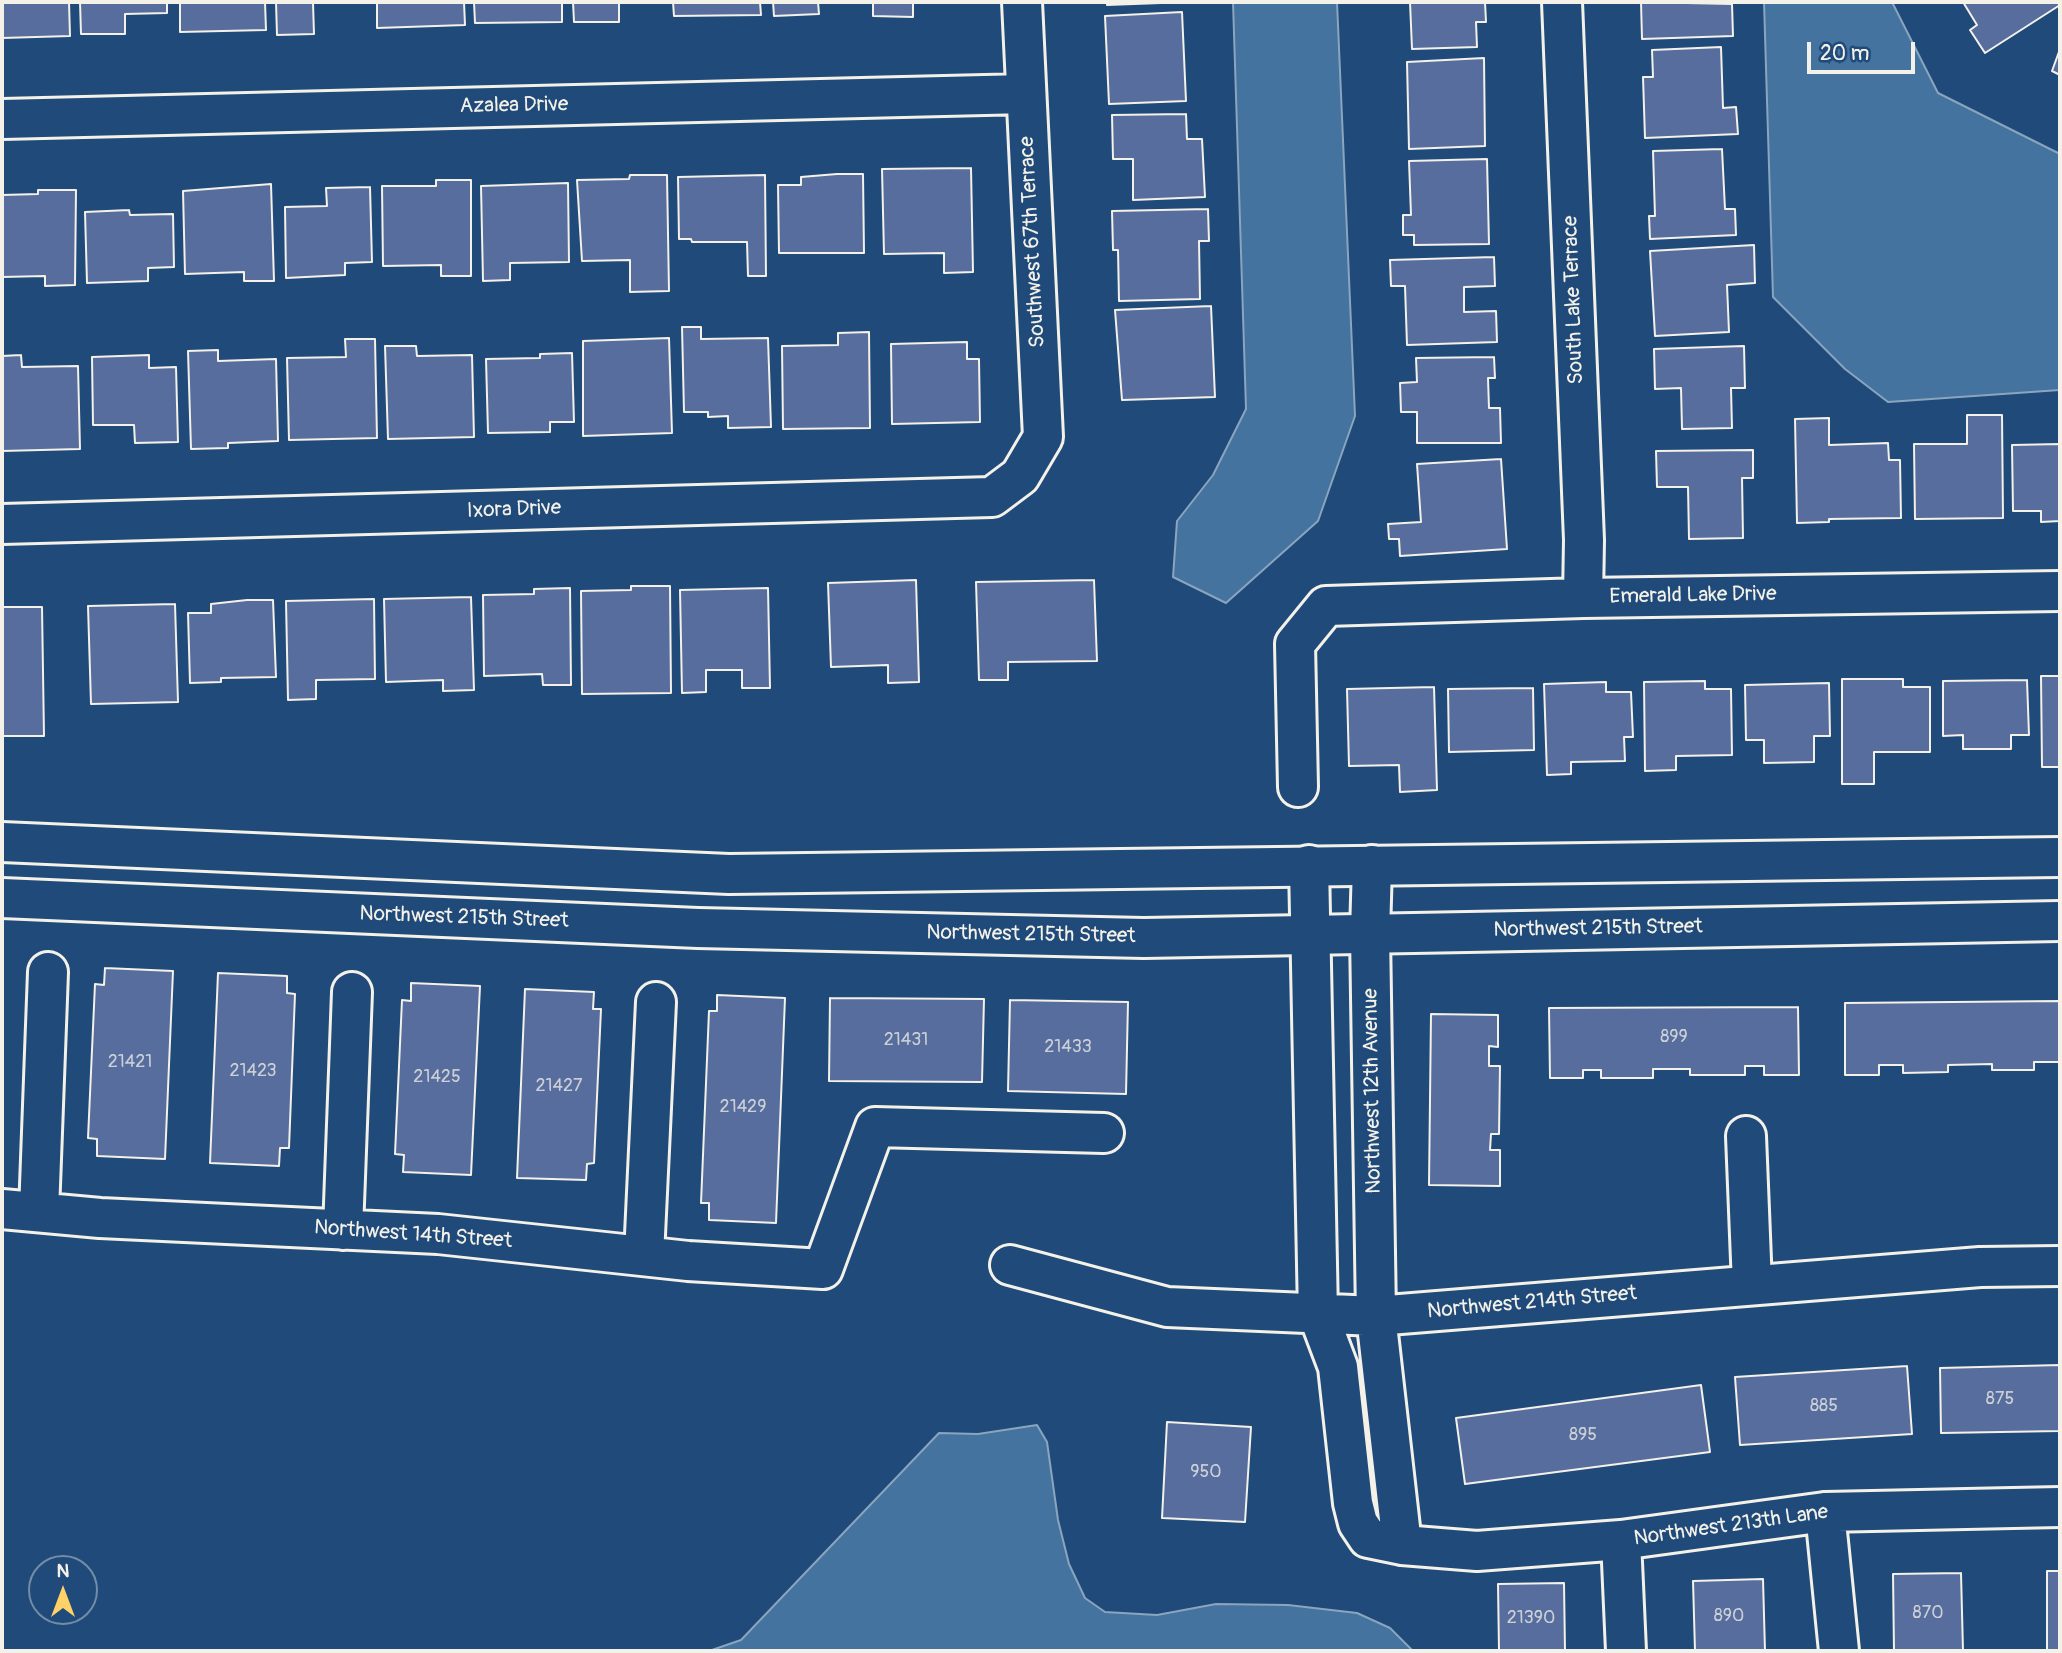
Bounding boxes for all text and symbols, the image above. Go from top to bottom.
scale bar [1810,28,1918,72]
text: 20 m [1820,40,1869,67]
street label: Azalea Drive [459,92,569,120]
street label: Southwest 67th Terrace [1015,136,1051,348]
street label: South Lake Terrace [1558,215,1590,385]
street label: Ixora Drive [466,496,562,524]
street label: Emerald Lake Drive [1609,582,1777,610]
street label: Northwest 215th Street [359,902,569,934]
street label: Northwest 215th Street [1493,915,1703,943]
street label: Northwest 215th Street [926,921,1136,949]
street label: Northwest 12th Avenue [1359,988,1387,1194]
house number: 899 [1660,1026,1688,1048]
house number: 21431 [884,1029,928,1051]
house number: 21433 [1044,1036,1092,1058]
house number: 21421 [108,1051,152,1073]
house number: 21423 [229,1060,277,1082]
house number: 21425 [413,1066,461,1088]
house number: 21427 [535,1075,583,1097]
house number: 21429 [720,1096,766,1118]
street label: Northwest 14th Street [313,1216,513,1254]
street label: Northwest 214th Street [1426,1281,1638,1325]
house number: 875 [1986,1388,2014,1410]
house number: 885 [1810,1395,1838,1417]
house number: 895 [1569,1424,1597,1446]
house number: 950 [1190,1461,1222,1483]
street label: Northwest 213th Lane [1632,1500,1830,1552]
north arrow [28,1555,98,1625]
text: N [57,1559,69,1583]
house number: 870 [1913,1602,1943,1624]
house number: 890 [1714,1605,1744,1627]
house number: 21390 [1507,1607,1555,1629]

